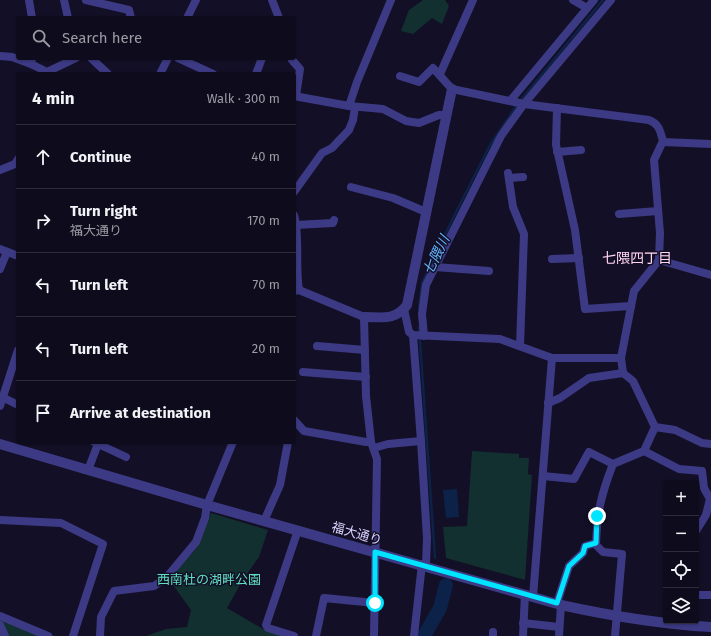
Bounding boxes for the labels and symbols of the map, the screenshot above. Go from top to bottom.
water label: 七隈川 [420,231,454,278]
district label: 七隈四丁目 [602,250,672,267]
route end [588,507,606,525]
street label: 福大通り [330,519,384,548]
park label: 西南杜の湖畔公園 [157,572,261,587]
route start [366,594,384,612]

